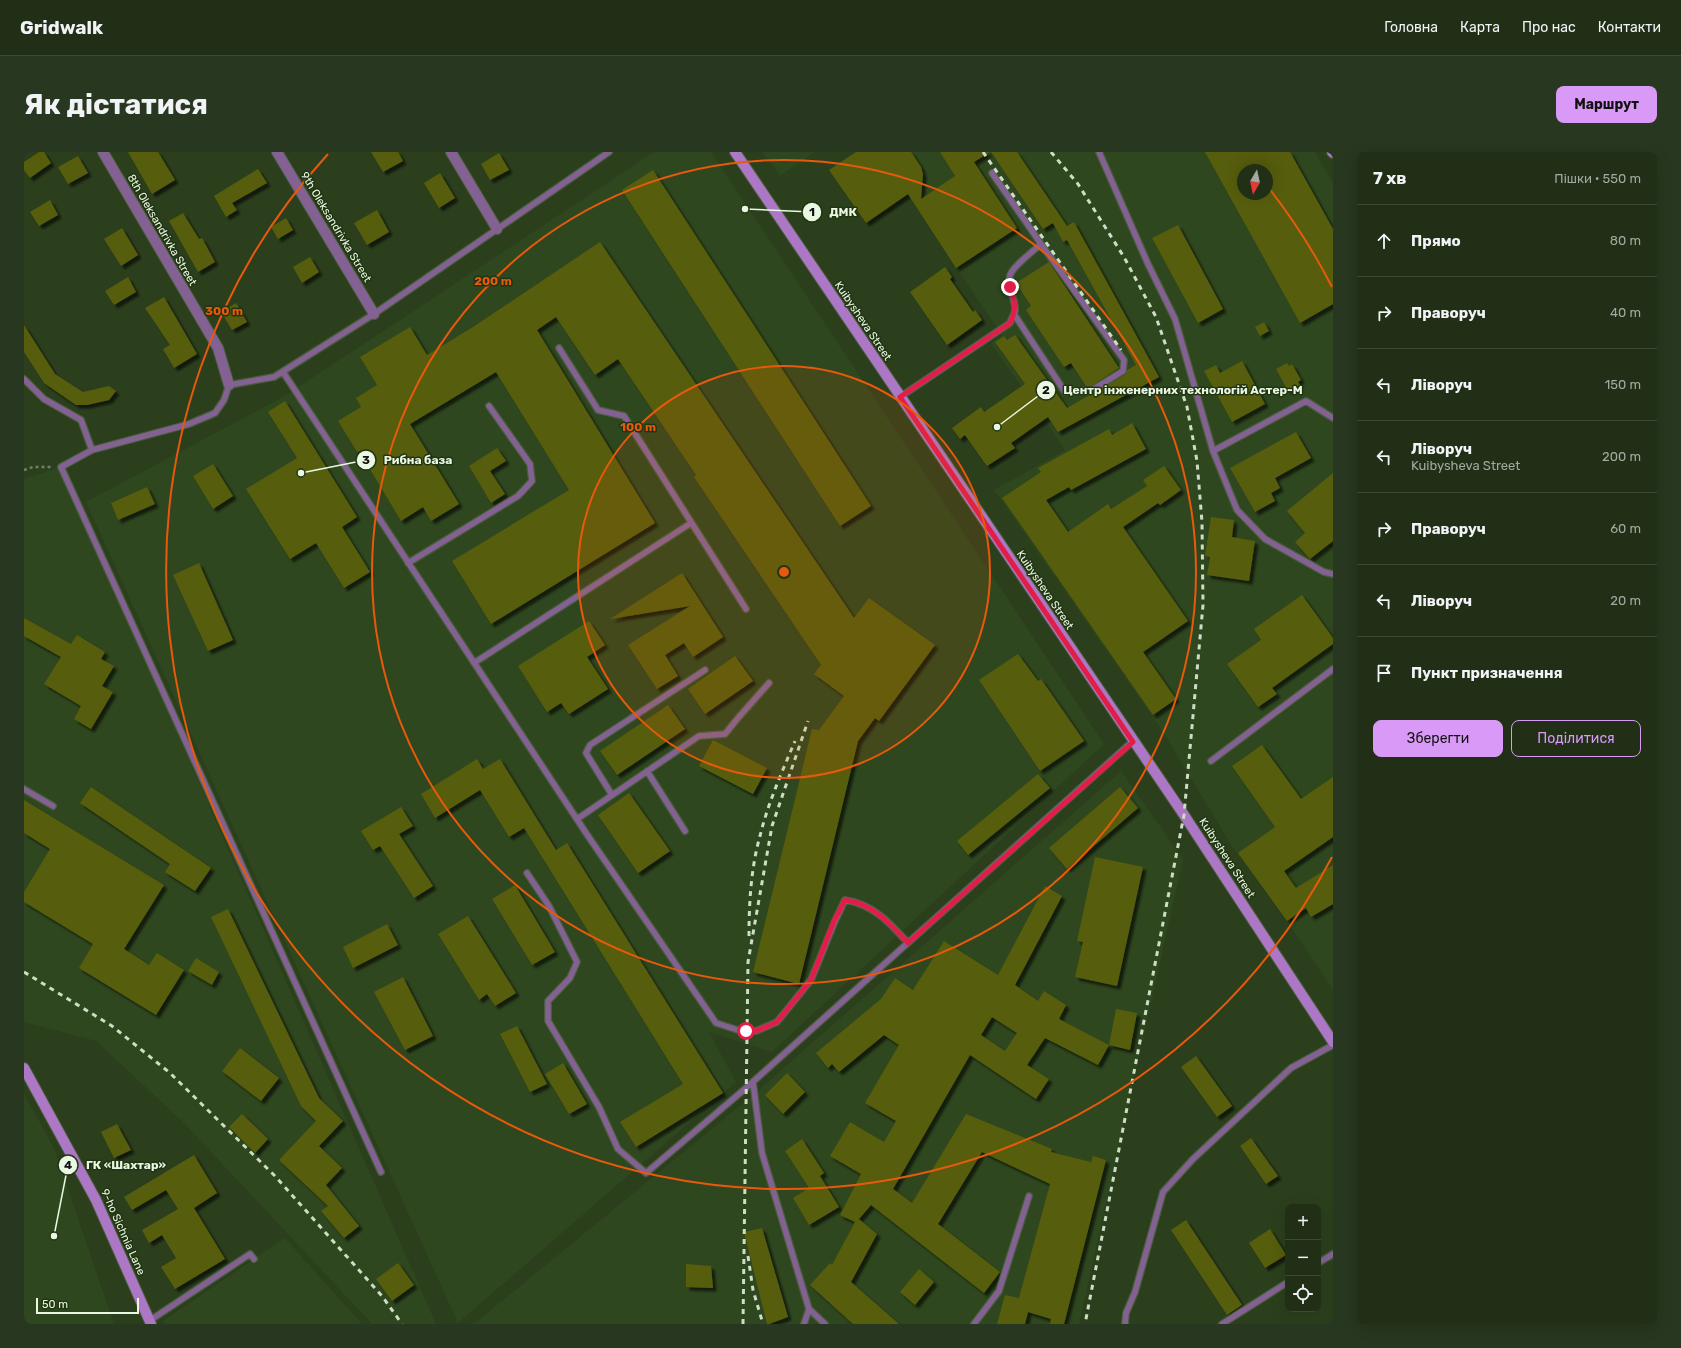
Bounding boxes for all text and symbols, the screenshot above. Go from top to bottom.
text: Gridwalk [20,16,103,39]
text: Головна [1384,19,1438,36]
text: Карта [1460,19,1500,36]
text: Про нас [1522,19,1576,36]
text: Контакти [1598,19,1661,36]
button: Маршрут [1556,86,1657,123]
text: Як дістатися [24,88,208,121]
north arrow [1237,164,1273,200]
text: 7 хв [1373,168,1407,188]
street label: 9th Oleksandrivka Street [298,170,374,285]
text: Пішки · 550 m [1554,171,1641,186]
street label: 8th Oleksandrivka Street [125,172,200,289]
callout: ДМК [802,200,865,224]
text: 1 [809,205,815,219]
text: ДМК [829,205,857,219]
icon: ahead [1373,230,1395,252]
text: Прямо [1411,232,1461,250]
text: 80 m [1610,233,1641,248]
text: 200 m [474,274,512,288]
route end [1001,278,1019,296]
street label: Kuibysheva Street [832,279,895,364]
icon: right [1373,302,1395,324]
text: 300 m [205,304,243,318]
text: Праворуч [1411,304,1486,322]
text: 40 m [1610,305,1641,320]
icon: left [1373,374,1395,396]
text: Ліворуч [1411,376,1472,394]
text: 150 m [1605,377,1641,392]
callout: Центр інженерних технологій Астер-М [1036,378,1311,402]
text: 2 [1042,383,1050,397]
text: Центр інженерних технологій Астер-М [1063,383,1303,397]
text: 100 m [620,420,656,434]
text: Ліворуч [1411,440,1472,458]
icon: left [1373,446,1395,468]
callout: Рибна база [356,448,460,472]
text: 200 m [1602,449,1641,464]
text: 3 [362,453,370,467]
text: Рибна база [384,453,452,467]
text: Kuibysheva Street [1411,458,1520,473]
icon: right [1373,518,1395,540]
text: Праворуч [1411,520,1486,538]
text: 60 m [1610,521,1641,536]
street label: Kuibysheva Street [1014,548,1077,633]
centre of rings [777,565,791,579]
icon: left [1373,590,1395,612]
text: Ліворуч [1411,592,1472,610]
text: 20 m [1610,593,1641,608]
icon: arrive [1373,662,1395,684]
text: Пункт призначення [1411,664,1563,682]
button: Зберегти [1373,720,1503,757]
button: Поділитися [1511,720,1641,757]
street label: Kuibysheva Street [1196,816,1258,901]
route start [737,1022,755,1040]
callout: ГК «Шахтар» [58,1153,174,1177]
text: 4 [64,1158,72,1172]
text: ГК «Шахтар» [86,1158,166,1172]
street label: 9-ho Sichnia Lane [98,1187,148,1277]
map controls [1285,1204,1321,1312]
button: + [1285,1204,1321,1240]
button: − [1285,1240,1321,1276]
button: locate [1285,1276,1321,1312]
scale bar [36,1296,139,1315]
text: 50 m [42,1298,68,1311]

